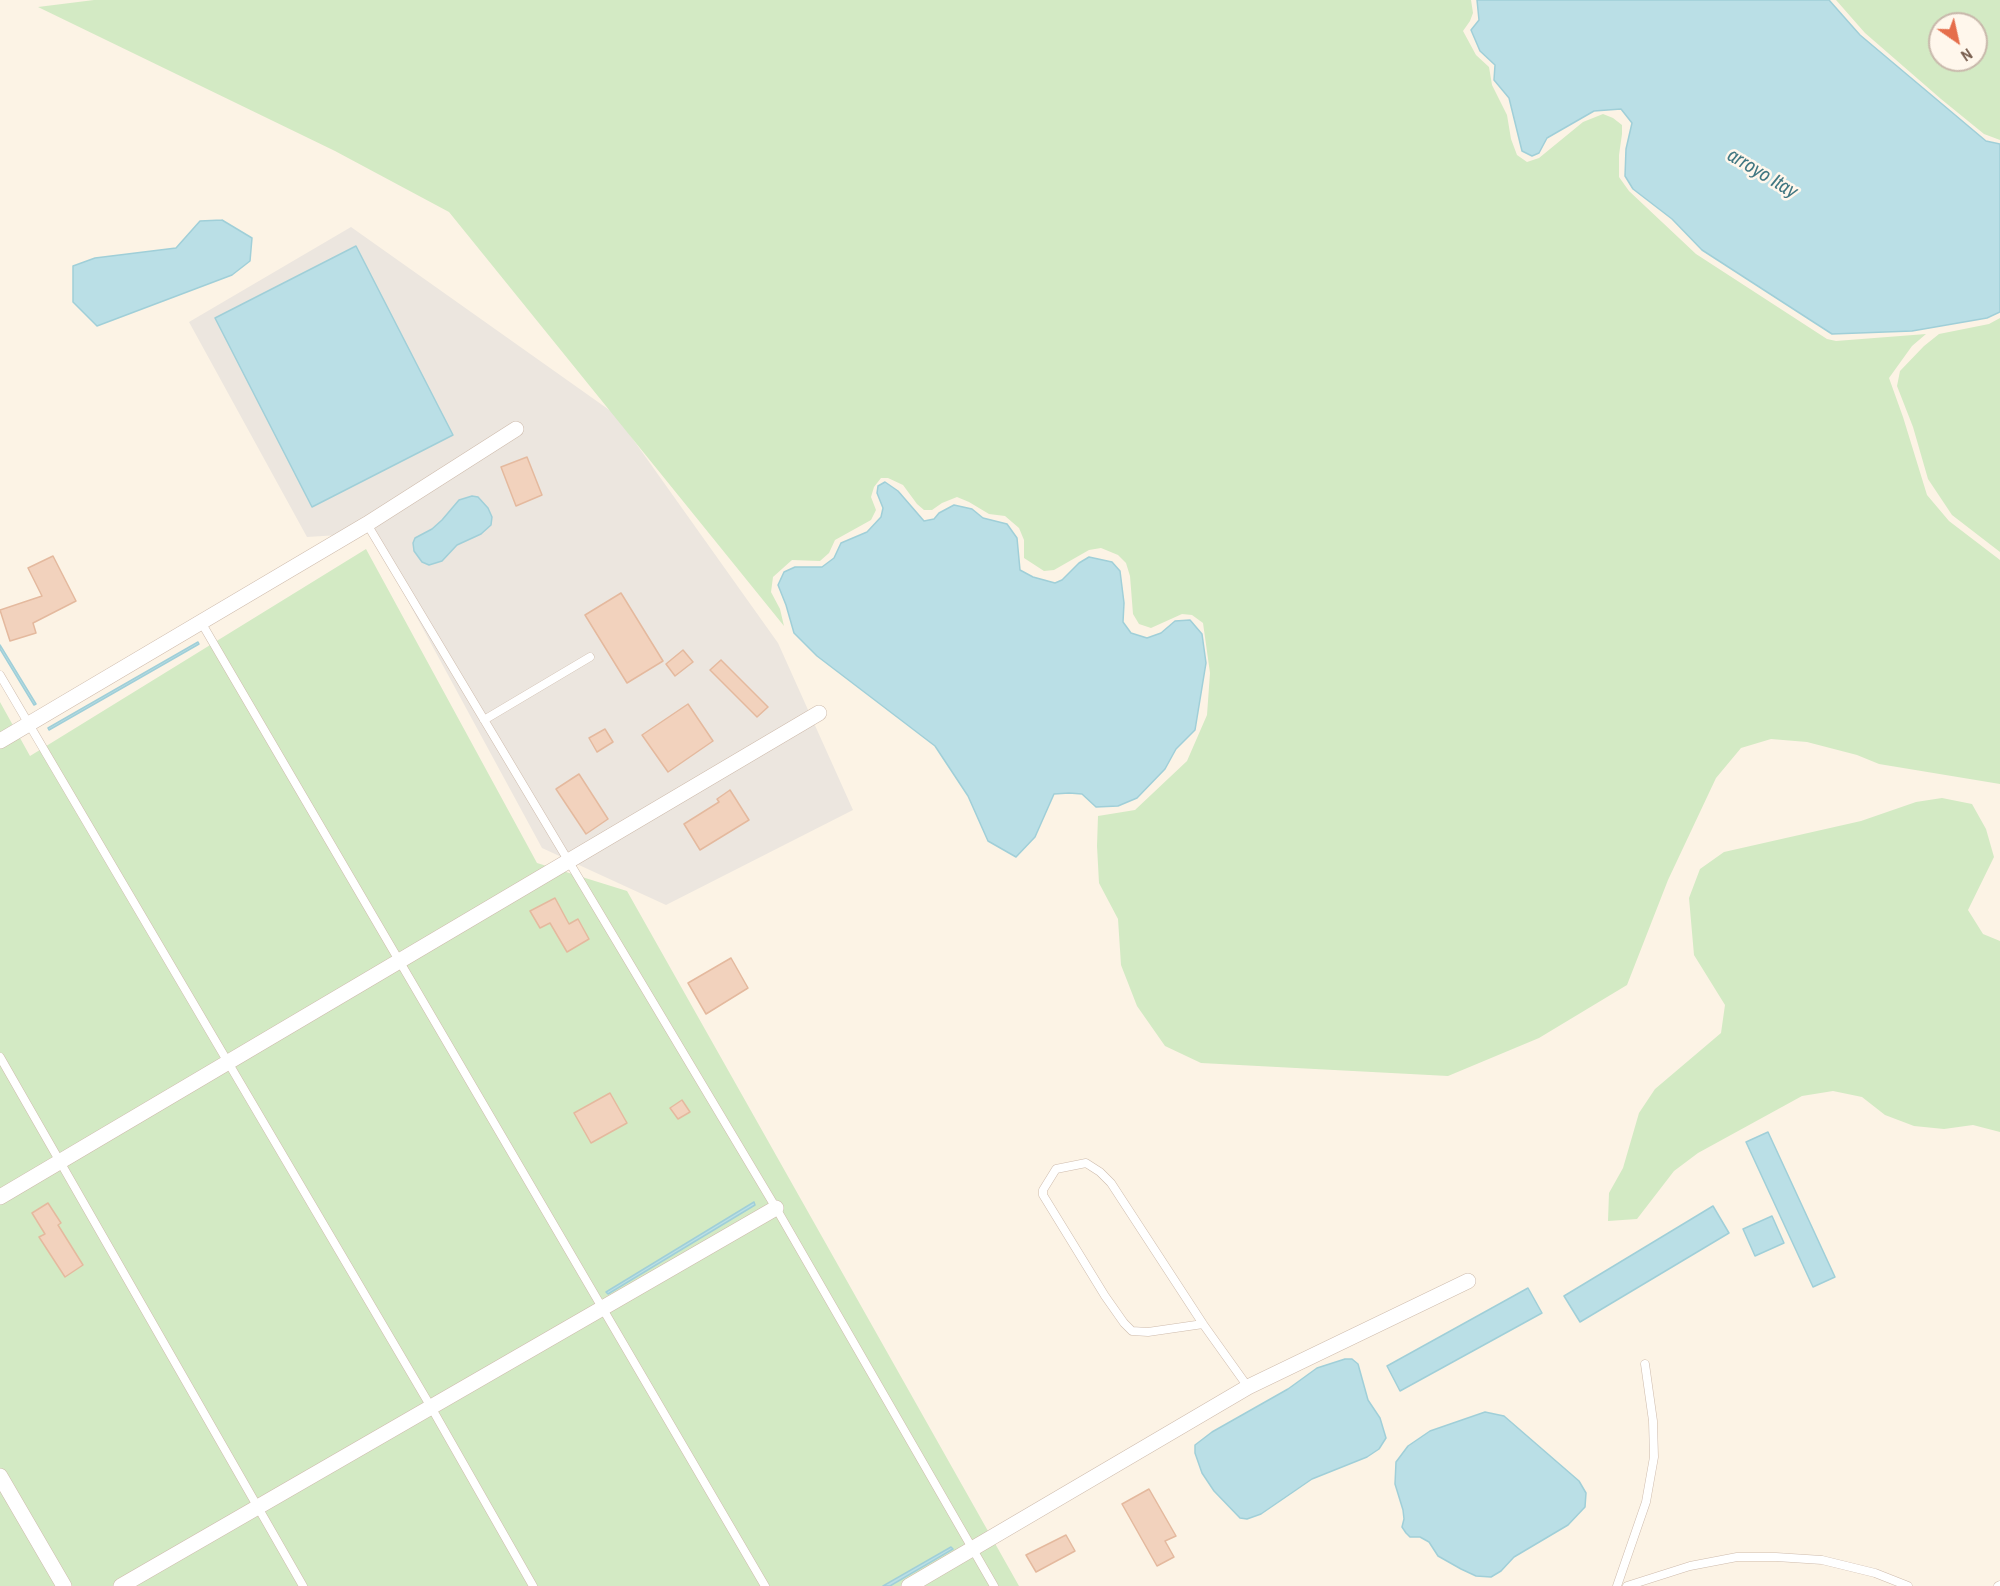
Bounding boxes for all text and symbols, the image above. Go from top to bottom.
north arrow [1928,12,1988,72]
text: N [1957,43,1977,67]
water label: arroyo Itay [1723,144,1801,204]

